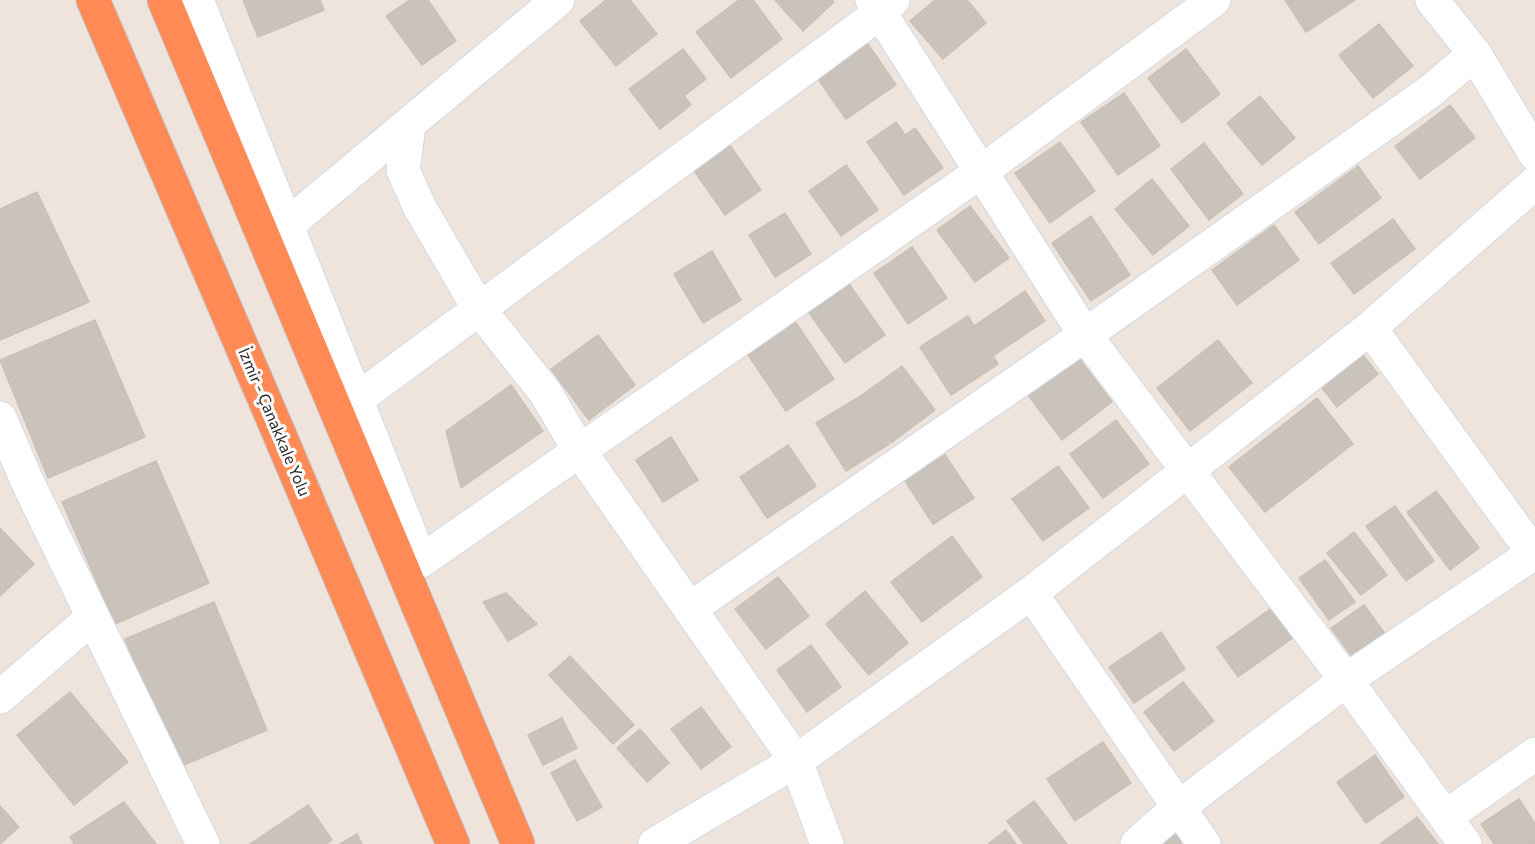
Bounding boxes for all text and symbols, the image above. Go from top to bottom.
street label: İzmir - Çanakkale Yolu [234,345,314,499]

